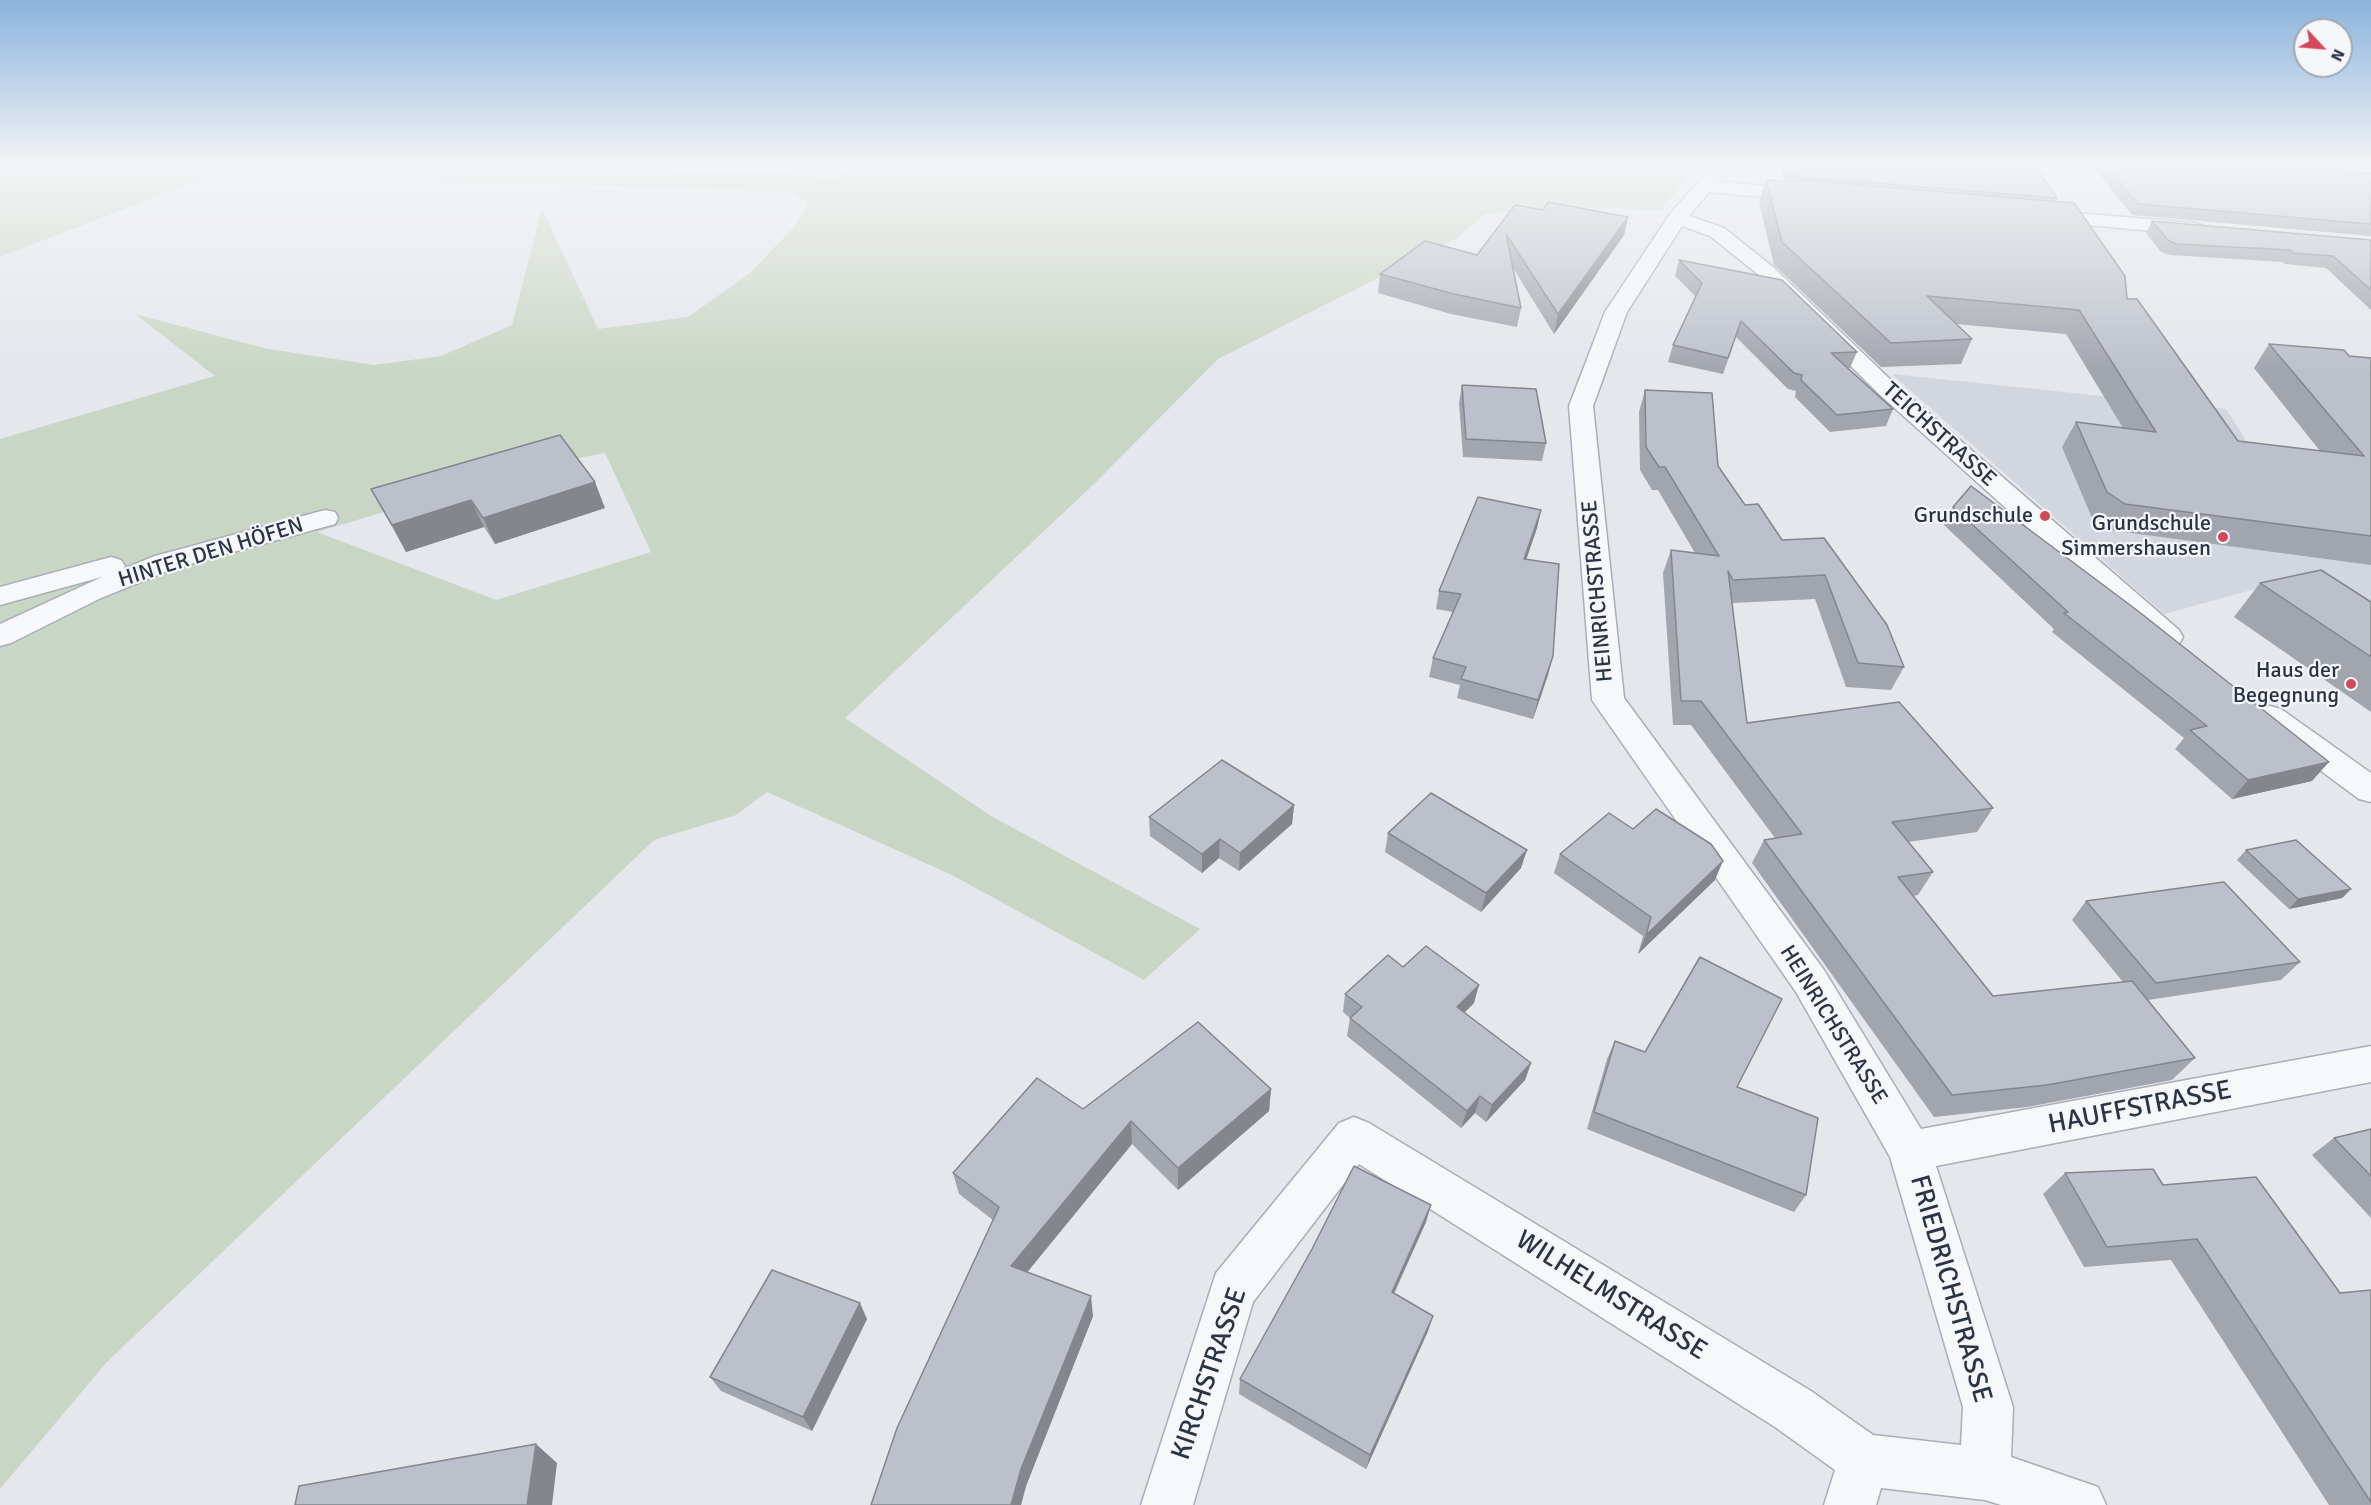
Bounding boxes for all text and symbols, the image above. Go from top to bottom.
north arrow [2293,18,2353,78]
text: N [2326,46,2349,64]
street label: TEICHSTRASSE [1877,377,2001,493]
street label: HEINRICHSTRASSE [1577,499,1619,683]
place label: Grundschule [1914,503,2033,529]
marker: Grundschule [2038,509,2052,523]
place label: Grundschule Simmershausen [2061,511,2211,562]
street label: HINTER DEN HÖFEN [115,512,307,594]
marker: Grundschule Simmershausen [2216,530,2230,544]
place label: Haus der Begegnung [2233,658,2339,710]
marker: Haus der Begegnung [2344,677,2358,691]
street label: HEINRICHSTRASSE [1773,941,1893,1109]
street label: HAUFFSTRASSE [2046,1074,2234,1142]
street label: FRIEDRICHSTRASSE [1902,1171,1998,1407]
street label: WILHELMSTRASSE [1509,1224,1713,1368]
street label: KIRCHSTRASSE [1165,1284,1255,1464]

